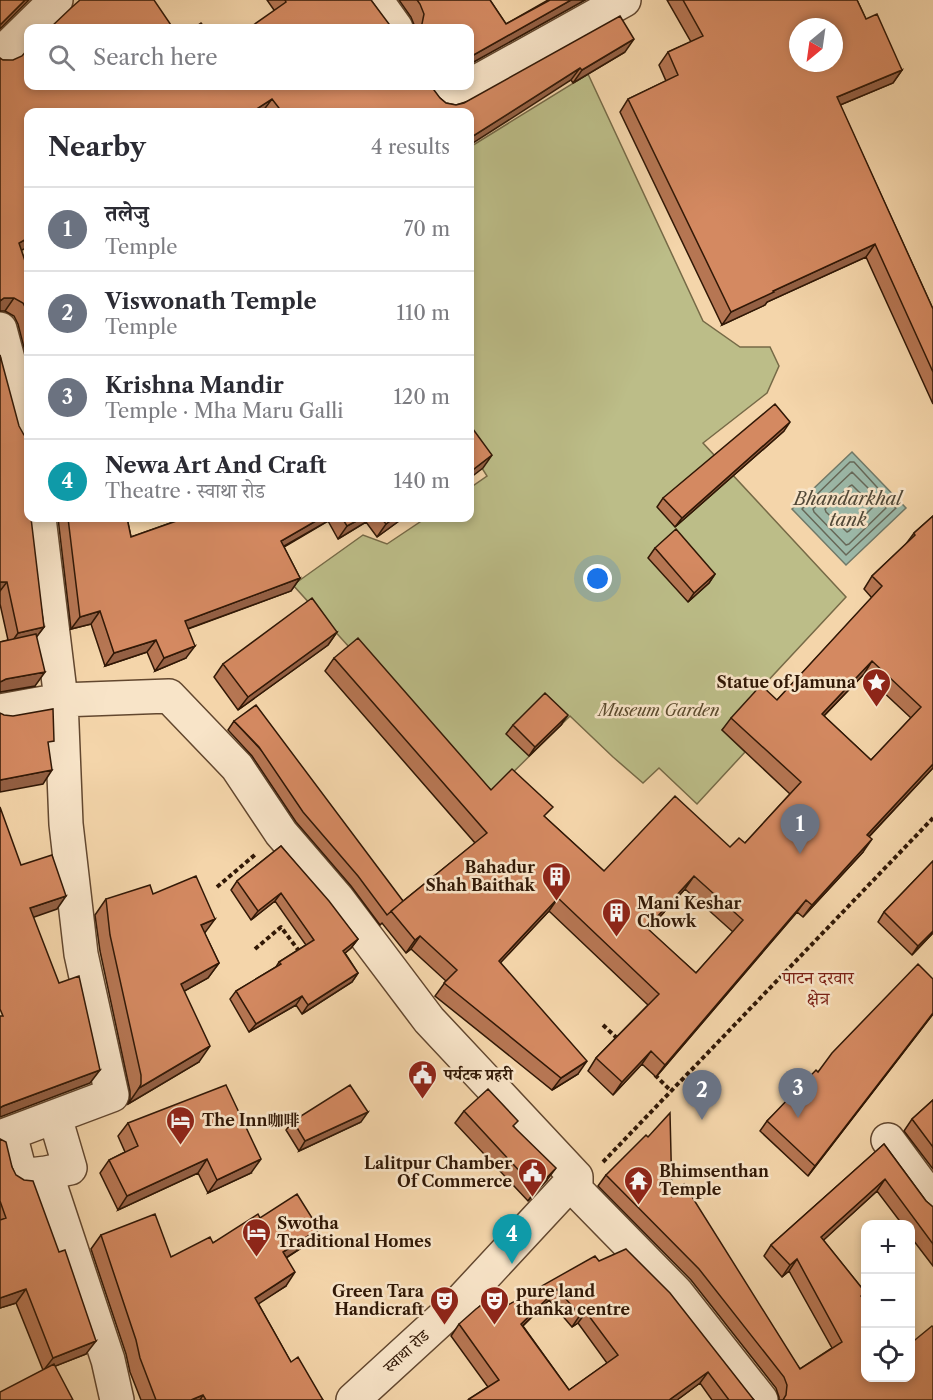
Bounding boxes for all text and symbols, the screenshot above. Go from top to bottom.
north arrow [789,18,843,72]
search box [24,24,474,90]
icon: search [45,41,78,74]
text: Search here [93,44,218,71]
text: Nearby [48,131,146,163]
text: 4 results [371,135,450,159]
text: तलेजु [105,200,149,227]
text: 1 [63,217,72,241]
text: 70 m [404,217,450,241]
text: Temple [105,235,177,259]
text: Viswonath Temple [105,288,317,315]
text: 2 [62,301,73,325]
text: 110 m [397,301,450,325]
text: Temple [105,315,177,339]
text: Krishna Mandir [105,372,284,399]
text: 3 [62,385,73,409]
text: 120 m [393,385,450,409]
text: Temple · Mha Maru Galli [105,399,343,423]
text: Newa Art And Craft [105,452,326,479]
text: 4 [62,469,73,493]
text: 140 m [393,469,450,493]
text: Theatre · स्वाथा रोड [105,479,265,503]
water label: Bhandarkhal tank [792,488,904,531]
your location [583,564,612,593]
place icon: Statue of Jamuna [861,666,893,708]
place label: Statue of Jamuna [717,672,857,692]
park label: Museum Garden [596,700,720,720]
pin: 1 [780,804,820,854]
place label: Bahadur Shah Baithak [425,857,535,895]
building icon: Bahadur Shah Baithak [540,860,572,902]
place label: Mani Keshar Chowk [637,893,741,931]
building icon: Mani Keshar Chowk [600,896,632,938]
district label: पाटन दरवार क्षेत्र [781,967,855,1010]
public building icon: पर्यटक प्रहरी [407,1058,439,1100]
place label: पर्यटक प्रहरी [443,1064,515,1084]
pin: 3 [778,1068,818,1118]
pin: 2 [682,1070,722,1120]
hotel icon: The Inn咖啡 [165,1104,197,1146]
place label: The Inn咖啡 [202,1110,300,1130]
place label: Lalitpur Chamber Of Commerce [364,1153,512,1191]
public building icon: Lalitpur Chamber Of Commerce [517,1156,549,1198]
place label: Bhimsenthan Temple [659,1161,769,1199]
temple icon: Bhimsenthan Temple [622,1164,654,1206]
place label: Swotha Traditional Homes [277,1213,431,1251]
pin: 4 [492,1214,532,1264]
hotel icon: Swotha Traditional Homes [240,1216,272,1258]
map controls [861,1220,915,1382]
button: + [861,1220,915,1274]
button: − [861,1274,915,1328]
place label: Green Tara Handicraft [332,1281,425,1319]
place label: pure land thanka centre [516,1281,630,1319]
theatre icon: Green Tara Handicraft [429,1284,461,1326]
theatre icon: pure land thanka centre [479,1284,511,1326]
street label: स्वाथा रोड [378,1325,433,1377]
button: locate [861,1328,915,1382]

